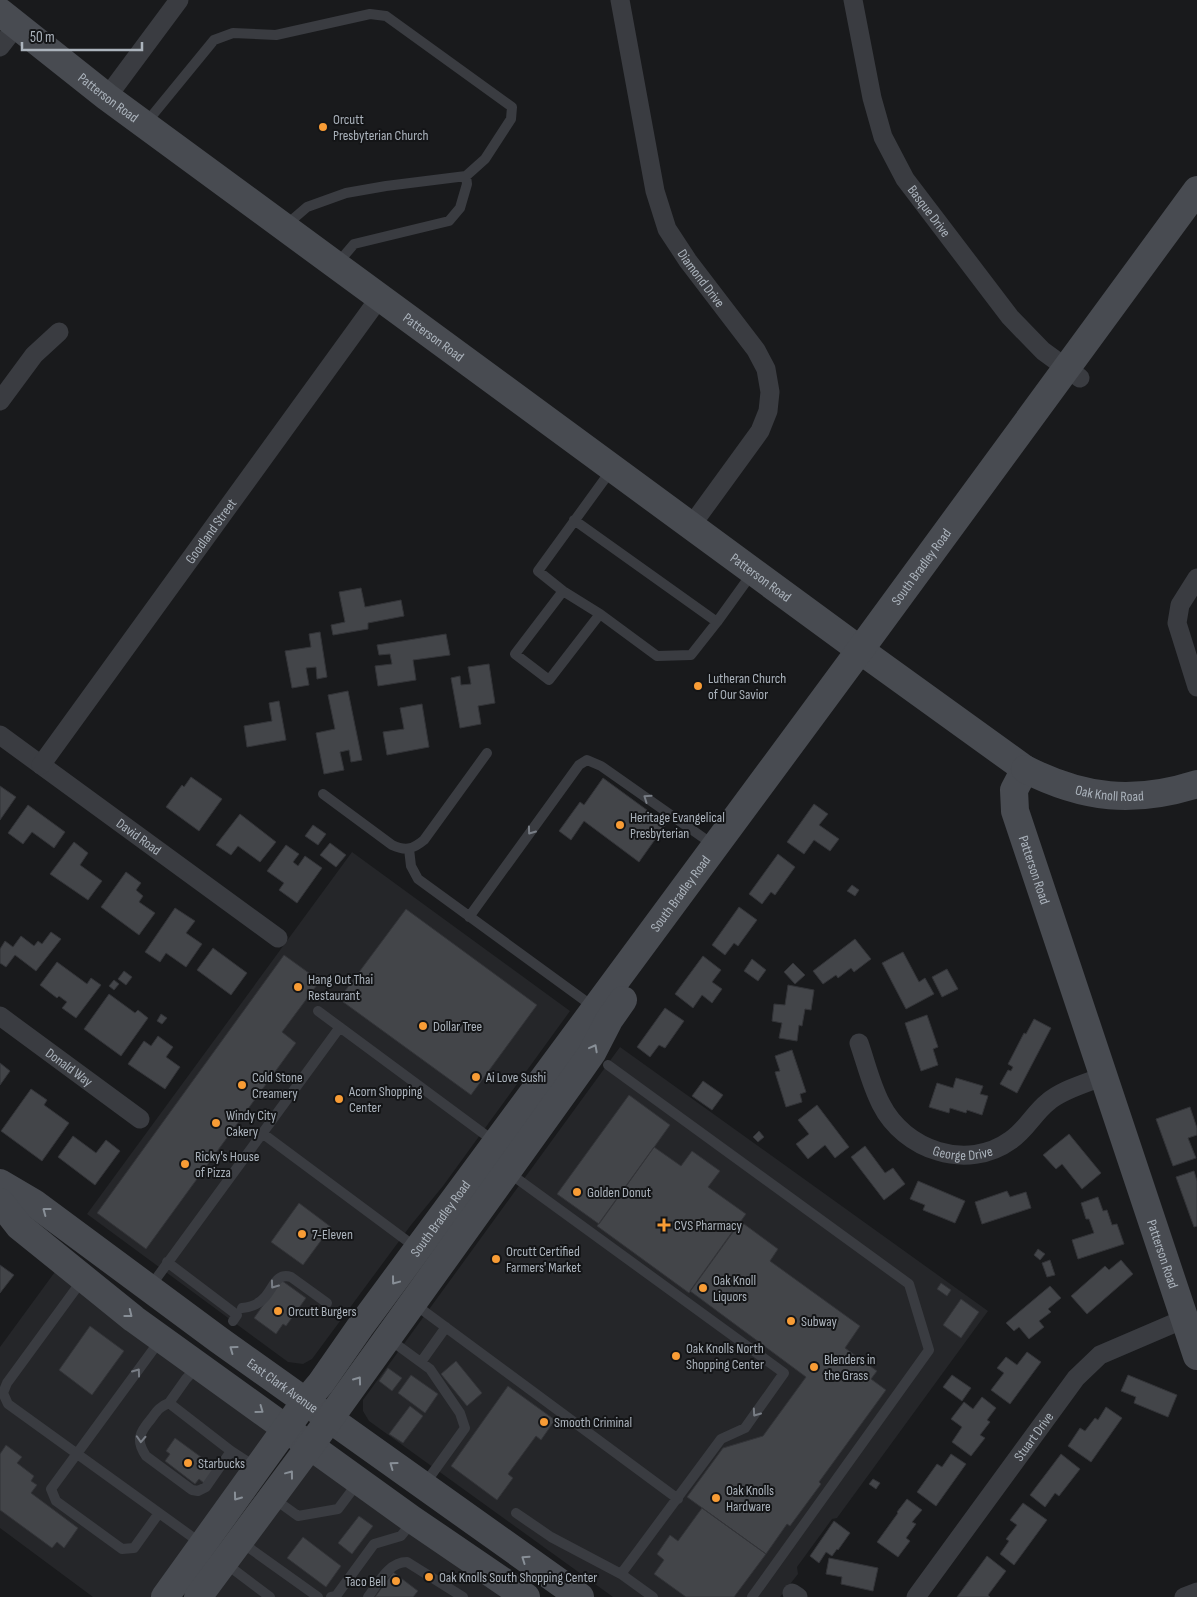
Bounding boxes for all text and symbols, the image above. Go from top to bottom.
scale bar [22,20,142,52]
text: 50 m [30,28,55,47]
street label: Patterson Road [75,69,142,126]
place label: Orcutt Presbyterian Church [333,111,429,144]
marker: Orcutt Presbyterian Church [317,121,329,133]
street label: Basque Drive [904,182,955,240]
street label: Diamond Drive [674,246,729,311]
street label: Patterson Road [400,309,468,365]
street label: Goodland Street [181,495,240,567]
street label: South Bradley Road [887,525,955,608]
street label: Patterson Road [727,549,795,605]
place label: Lutheran Church of Our Savior [708,670,786,703]
marker: Lutheran Church of Our Savior [692,680,704,692]
street label: Oak Knoll Road [1074,781,1144,805]
one-way arrow [643,795,653,804]
place label: Heritage Evangelical Presbyterian [630,809,725,842]
street label: David Road [113,814,165,859]
marker: Heritage Evangelical Presbyterian [614,819,626,831]
one-way arrow [529,825,537,834]
street label: Patterson Road [1015,833,1054,906]
street label: South Bradley Road [646,852,714,935]
place label: Hang Out Thai Restaurant [308,971,373,1004]
marker: Hang Out Thai Restaurant [292,981,304,993]
place label: Dollar Tree [433,1018,482,1035]
marker: Dollar Tree [417,1020,429,1032]
street label: Donald Way [42,1044,97,1090]
one-way arrow [588,1044,598,1053]
place label: Cold Stone Creamery [252,1069,303,1102]
place label: Ai Love Sushi [485,1069,546,1086]
marker: Ai Love Sushi [470,1071,482,1083]
marker: Cold Stone Creamery [236,1079,248,1091]
place label: Acorn Shopping Center [348,1083,423,1116]
marker: Acorn Shopping Center [333,1093,345,1105]
place label: Windy City Cakery [226,1107,277,1140]
marker: Windy City Cakery [210,1117,222,1129]
street label: George Drive [931,1142,995,1164]
place label: Ricky's House of Pizza [195,1148,259,1181]
marker: Ricky's House of Pizza [179,1158,191,1170]
street label: South Bradley Road [406,1177,474,1260]
place label: Golden Donut [587,1184,651,1201]
marker: Golden Donut [571,1186,583,1198]
one-way arrow [43,1209,52,1217]
place label: CVS Pharmacy [674,1217,743,1234]
street label: Patterson Road [1144,1217,1182,1291]
marker: CVS Pharmacy [658,1219,670,1231]
place label: 7-Eleven [312,1226,353,1243]
marker: 7-Eleven [296,1228,308,1240]
place label: Orcutt Certified Farmers' Market [506,1243,581,1276]
marker: Orcutt Certified Farmers' Market [490,1253,502,1265]
place label: Oak Knoll Liquors [713,1272,756,1305]
one-way arrow [392,1275,401,1285]
one-way arrow [271,1279,280,1288]
marker: Oak Knoll Liquors [697,1282,709,1294]
place label: Orcutt Burgers [288,1303,357,1320]
marker: Orcutt Burgers [272,1305,284,1317]
one-way arrow [123,1309,132,1317]
place label: Subway [801,1313,838,1330]
marker: Subway [785,1315,797,1327]
place label: Oak Knolls North Shopping Center [686,1340,764,1373]
one-way arrow [230,1347,239,1355]
marker: Oak Knolls North Shopping Center [670,1350,682,1362]
place label: Blenders in the Grass [824,1351,876,1384]
street label: East Clark Avenue [244,1354,322,1416]
marker: Blenders in the Grass [808,1361,820,1373]
one-way arrow [131,1368,140,1378]
one-way arrow [352,1376,361,1386]
one-way arrow [254,1404,264,1413]
one-way arrow [753,1407,762,1417]
street label: Stuart Drive [1010,1408,1057,1464]
place label: Smooth Criminal [554,1414,632,1431]
marker: Smooth Criminal [538,1416,550,1428]
one-way arrow [136,1436,147,1444]
place label: Starbucks [198,1455,245,1472]
marker: Starbucks [182,1457,194,1469]
one-way arrow [389,1462,399,1471]
one-way arrow [284,1470,293,1480]
place label: Oak Knolls Hardware [726,1482,774,1515]
one-way arrow [234,1491,243,1501]
marker: Oak Knolls Hardware [710,1492,722,1504]
one-way arrow [522,1556,531,1565]
place label: Oak Knolls South Shopping Center [439,1569,597,1586]
marker: Oak Knolls South Shopping Center [423,1571,435,1583]
place label: Taco Bell [345,1573,386,1590]
marker: Taco Bell [390,1575,402,1587]

